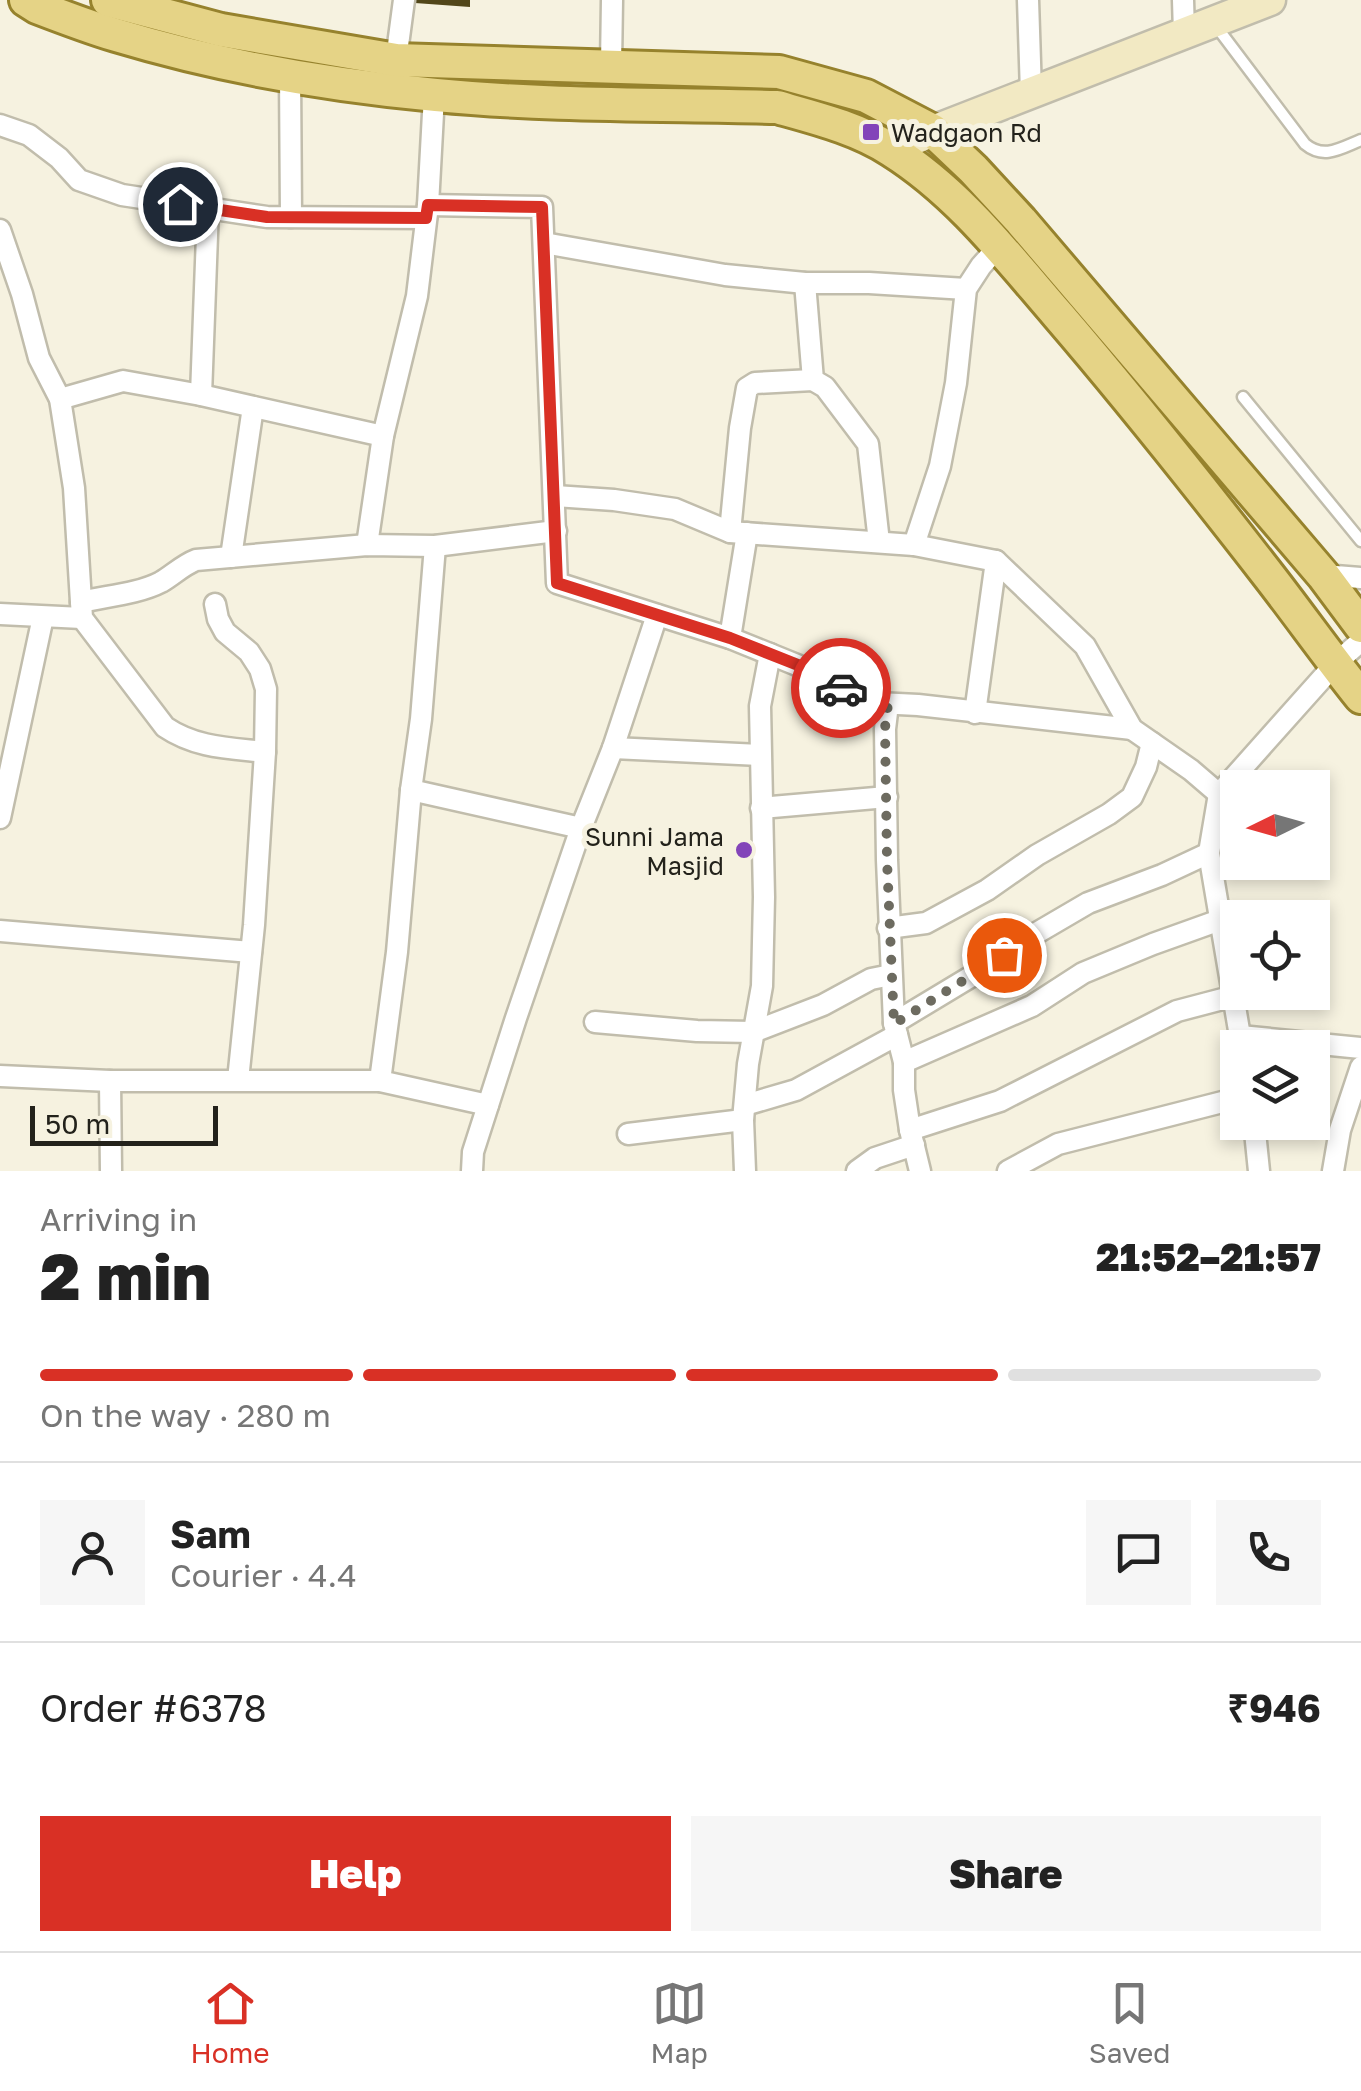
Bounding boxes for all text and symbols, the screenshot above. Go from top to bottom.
place label: Wadgaon Rd [891,117,1042,148]
marker: Wadgaon Rd [860,121,882,143]
pin [138,162,223,247]
icon: home [153,177,208,232]
courier [791,638,891,738]
icon: car [814,661,869,716]
north arrow [1220,770,1330,880]
map controls [1220,770,1330,1140]
place label: Sunni Jama Masjid [585,821,724,881]
marker: Sunni Jama Masjid [733,839,755,861]
button: locate [1220,900,1330,1010]
pin [962,913,1047,998]
icon: bag [977,928,1032,983]
button: layers [1220,1030,1330,1140]
scale bar [30,1101,218,1146]
text: 50 m [45,1107,110,1140]
text: Arriving in [40,1200,197,1238]
text: 21:52–21:57 [1096,1234,1321,1279]
text: 2 min [40,1236,211,1314]
text: On the way · 280 m [40,1396,331,1434]
button: person [40,1500,145,1605]
button: chat [1086,1500,1191,1605]
button: phone [1216,1500,1321,1605]
text: Sam [170,1511,251,1556]
text: Courier · 4.4 [170,1556,357,1594]
text: Order #6378 [40,1685,267,1730]
text: ₹946 [1227,1685,1321,1730]
button: Help [40,1816,671,1931]
button: Share [691,1816,1321,1931]
tab: Home [191,1976,270,2069]
tab: Map [651,1976,708,2069]
tab: Saved [1089,1976,1171,2069]

